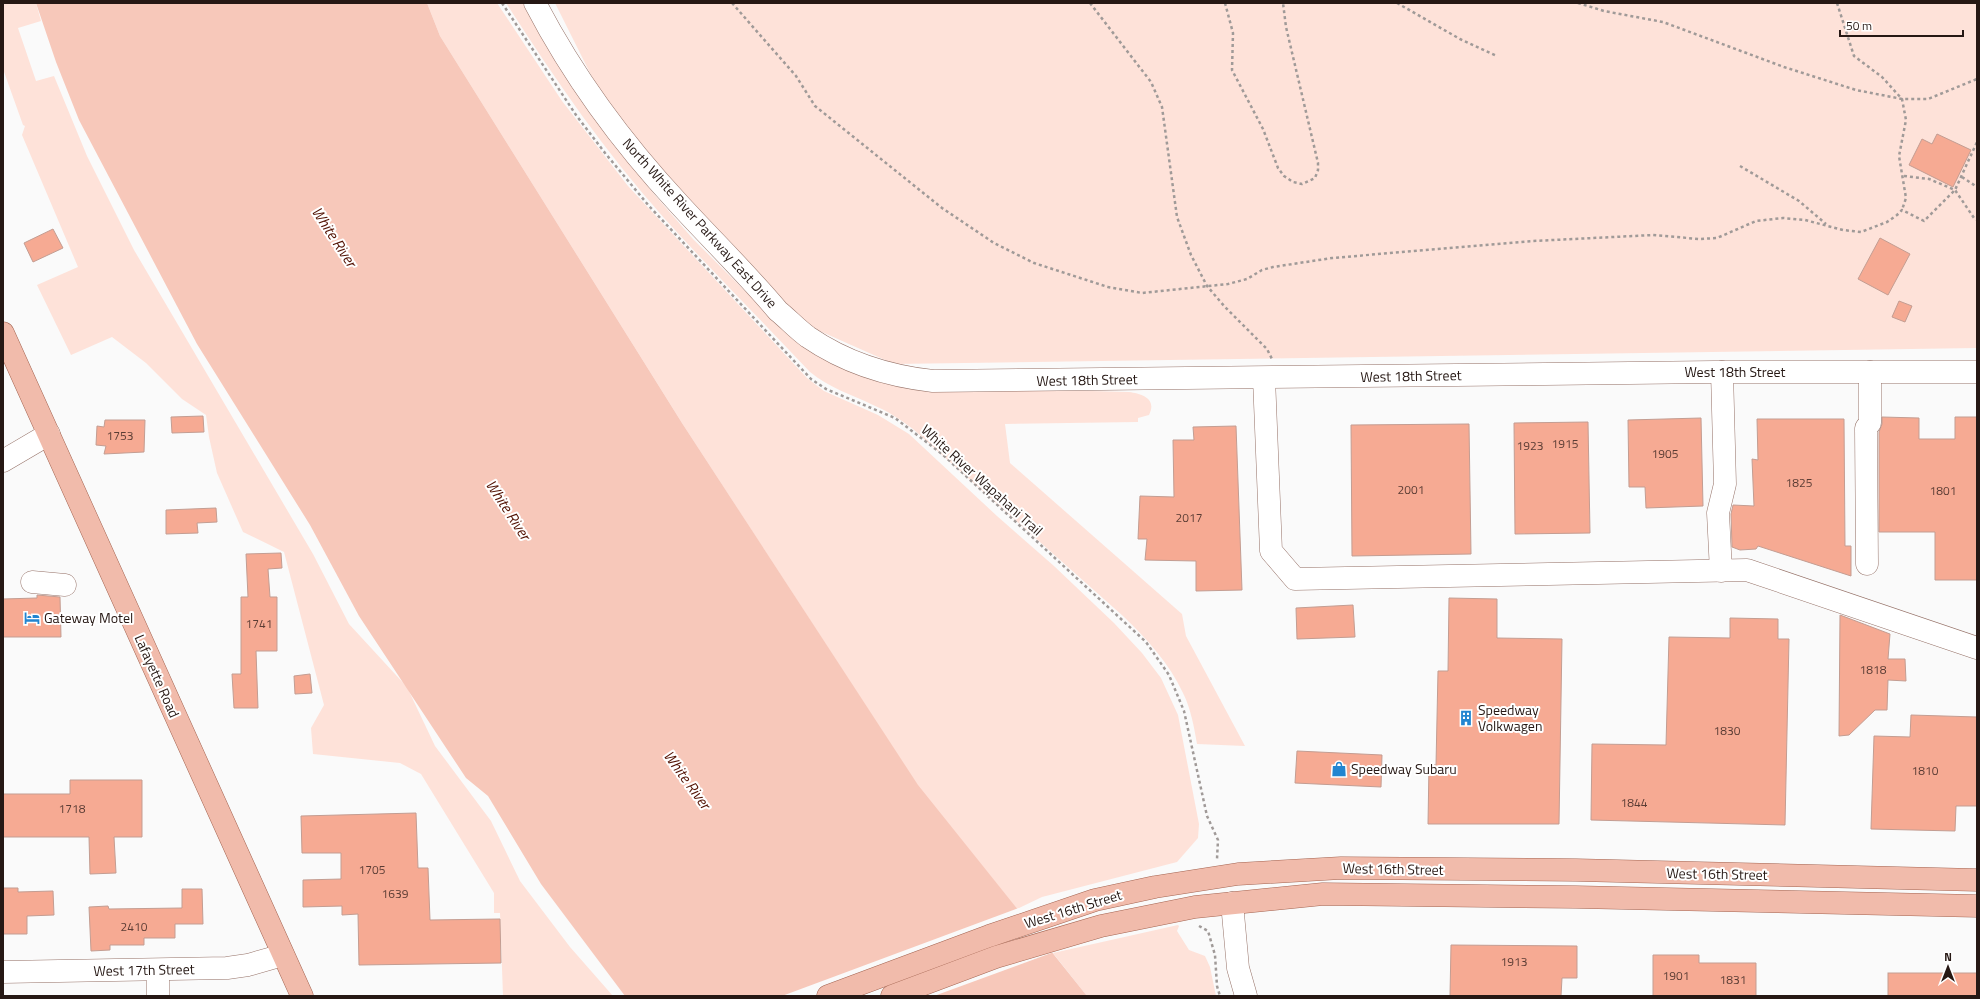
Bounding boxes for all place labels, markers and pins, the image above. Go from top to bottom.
place label: Gateway Motel [44,607,133,628]
hotel icon: Gateway Motel [23,609,41,627]
place label: Speedway Volkwagen [1478,699,1542,736]
building icon: Speedway Volkwagen [1457,709,1475,727]
place label: Speedway Subaru [1351,758,1457,779]
shop icon: Speedway Subaru [1330,760,1348,778]

